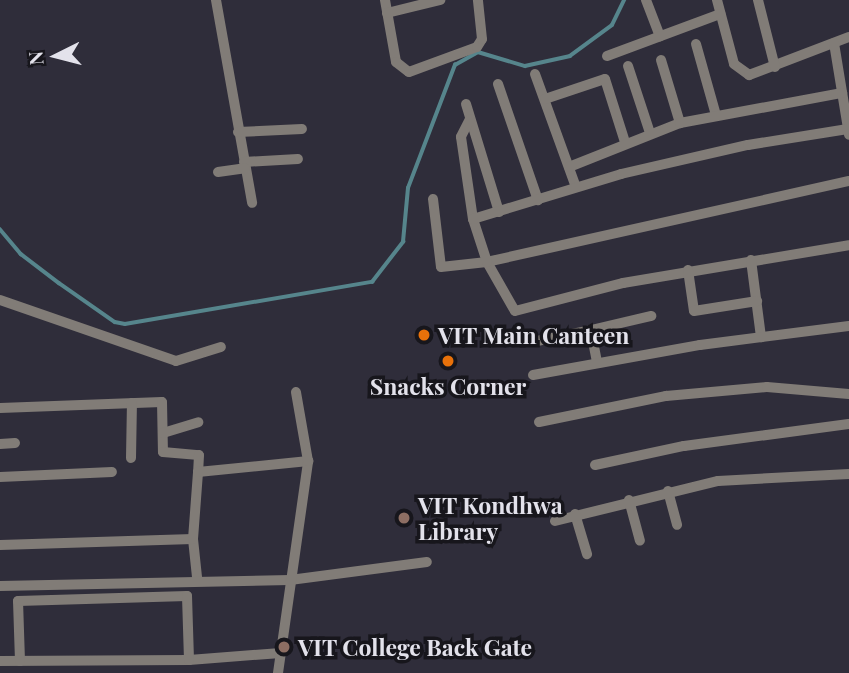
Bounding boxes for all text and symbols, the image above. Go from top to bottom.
north arrow [21,21,91,91]
text: N [21,50,49,66]
place label: VIT Main Canteen [438,321,630,349]
marker: VIT Main Canteen [416,327,432,343]
marker: Snacks Corner [440,353,456,369]
place label: Snacks Corner [370,372,526,400]
place label: VIT Kondhwa Library [418,491,563,545]
marker: VIT Kondhwa Library [396,510,412,526]
place label: VIT College Back Gate [298,633,533,661]
marker: VIT College Back Gate [276,639,292,655]

